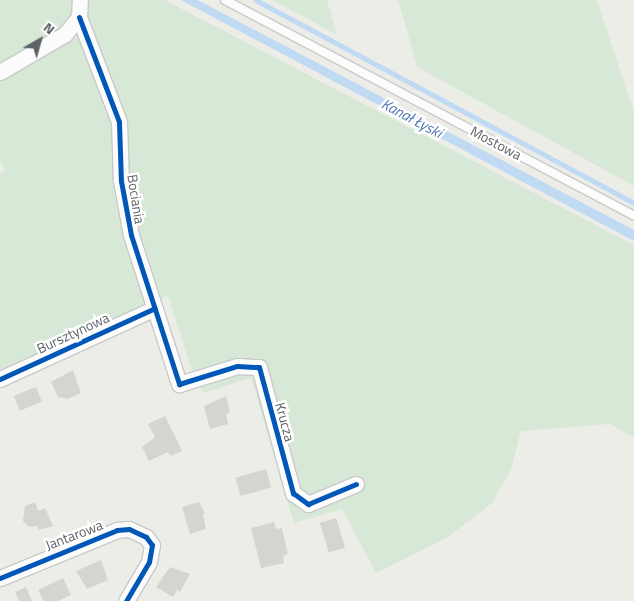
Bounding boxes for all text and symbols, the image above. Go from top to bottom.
north arrow [15,15,65,65]
text: N [39,17,60,39]
water label: Kanał Łyski [379,95,445,141]
street label: Mostowa [468,123,524,163]
street label: Bociania [124,173,148,225]
street label: Bursztynowa [34,309,112,357]
street label: Krucza [272,401,298,443]
street label: Jantarowa [43,516,105,554]

